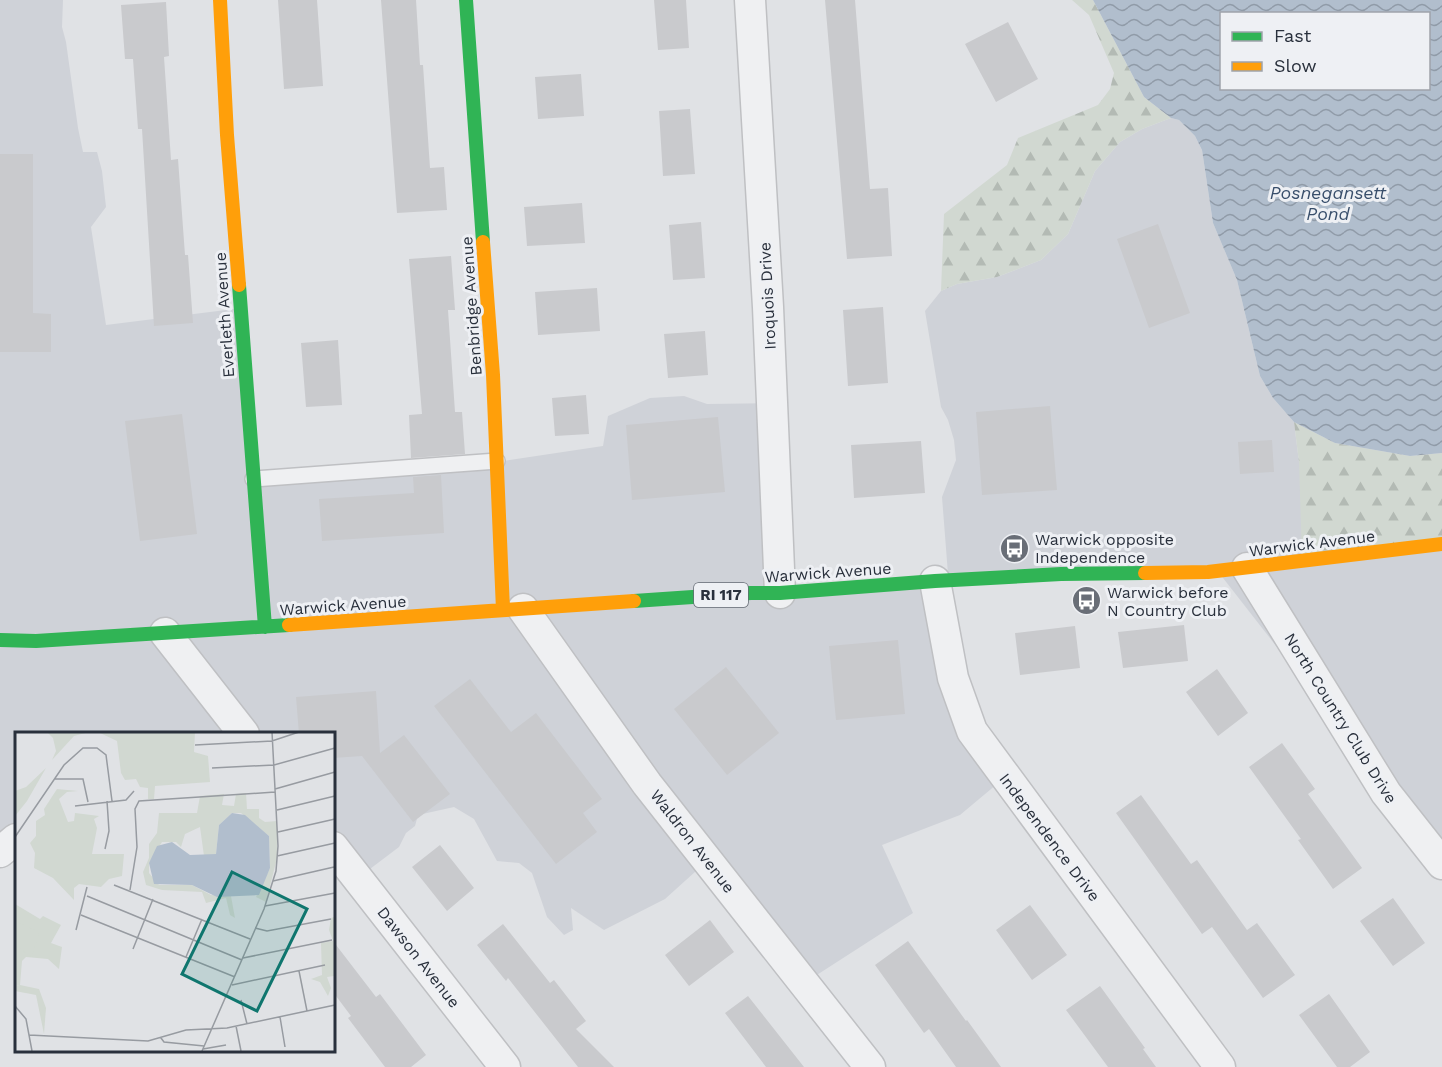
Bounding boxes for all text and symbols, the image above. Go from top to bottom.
legend [1220,12,1430,90]
text: Fast [1274,25,1312,46]
text: Slow [1274,55,1317,76]
water label: Posnegansett Pond [1270,182,1387,224]
street label: Benbridge Avenue [457,236,486,376]
street label: Iroquois Drive [755,242,780,350]
street label: Everleth Avenue [211,252,238,378]
street label: Warwick Avenue [1248,526,1376,561]
place label: Warwick opposite Independence [1035,530,1174,567]
bus stop icon: Warwick opposite Independence [998,532,1030,564]
street label: Warwick Avenue [764,559,892,586]
road number: RI 117 [694,583,748,607]
place label: Warwick before N Country Club [1107,583,1228,620]
bus stop icon: Warwick before N Country Club [1070,585,1102,617]
street label: Warwick Avenue [279,592,407,619]
street label: North Country Club Drive [1280,630,1401,807]
inset map [15,732,334,1052]
street label: Independence Drive [995,769,1104,905]
street label: Waldron Avenue [646,786,739,897]
street label: Dawson Avenue [373,903,464,1012]

